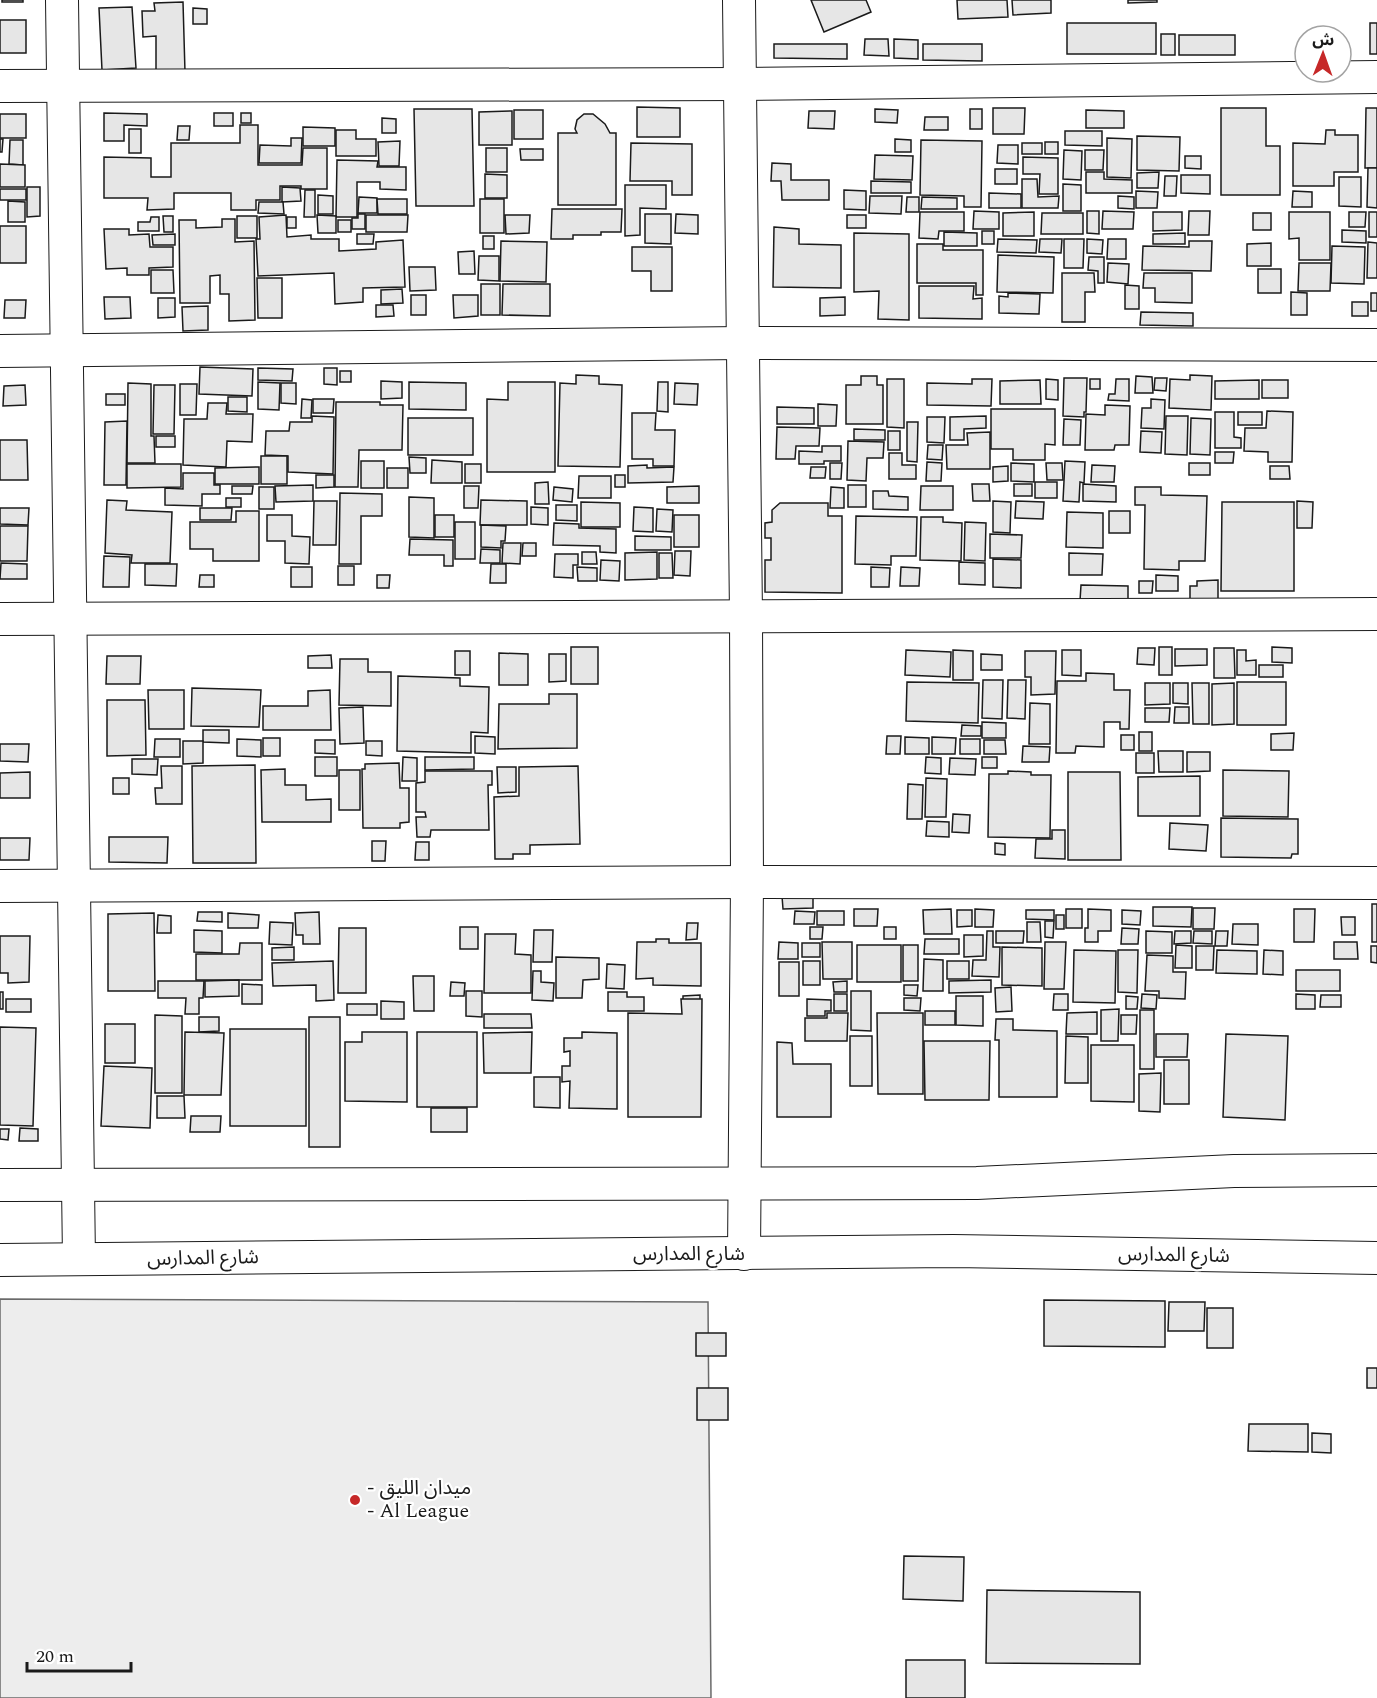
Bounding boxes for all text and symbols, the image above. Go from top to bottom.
north arrow [1293,24,1353,84]
text: ش [1312,28,1334,52]
street label: شارع المدارس [633,1239,745,1269]
street label: شارع المدارس [1118,1239,1230,1271]
street label: شارع المدارس [147,1242,259,1274]
place label: - ميدان الليق - Al League [367,1473,471,1526]
marker: - ميدان الليق - Al League [348,1493,362,1507]
scale bar [27,1635,130,1673]
text: 20 m [36,1643,74,1670]

